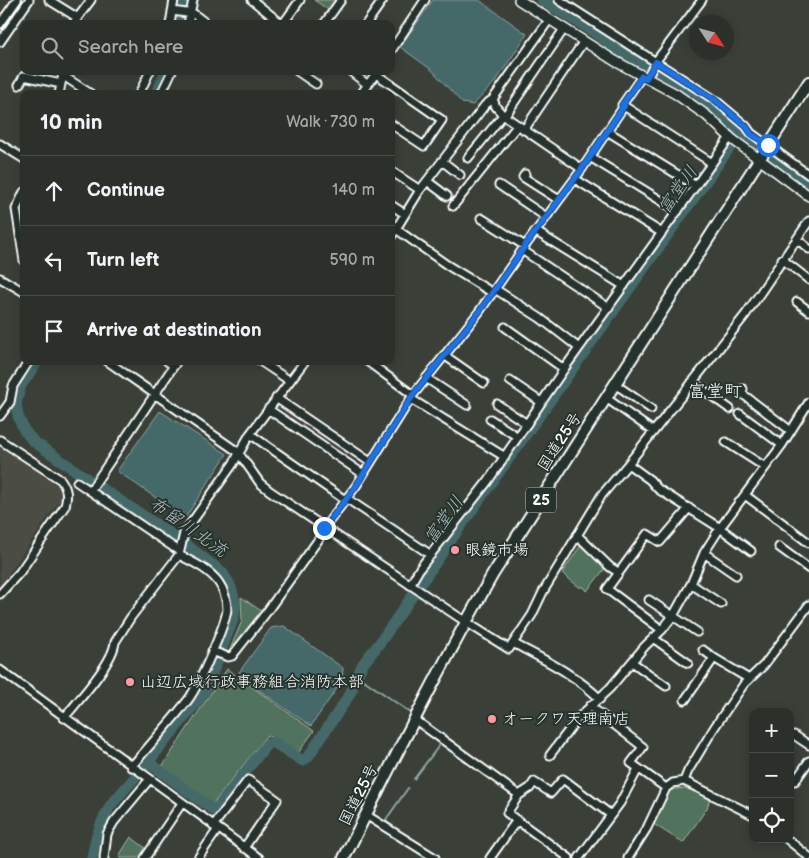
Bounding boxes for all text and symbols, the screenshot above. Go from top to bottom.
north arrow [689,15,734,60]
search box [20,20,395,75]
icon: search [38,34,66,62]
text: Search here [78,36,183,59]
text: 10 min [40,110,102,135]
text: Walk · 730 m [286,113,375,132]
route start [757,134,780,157]
water label: 富堂川 [654,162,702,218]
icon: ahead [40,177,68,205]
text: Continue [87,179,165,202]
text: 140 m [332,181,375,200]
icon: left [40,247,68,275]
text: Turn left [87,249,159,272]
text: 590 m [330,251,375,270]
icon: arrive [40,317,68,345]
text: Arrive at destination [87,319,262,342]
district label: 富堂町 [688,381,742,402]
street label: 国道25号 [534,409,586,475]
road number: 25 [526,488,556,512]
water label: 富堂川 [420,492,468,548]
water label: 布留川北流 [145,493,232,562]
route end [313,517,336,540]
place label: 眼鏡市場 [465,541,529,560]
marker: 眼鏡市場 [449,544,461,556]
place label: 山辺広域行政事務組合消防本部 [140,673,364,692]
marker: 山辺広域行政事務組合消防本部 [124,676,136,688]
map controls [749,708,794,843]
button: + [749,708,794,753]
place label: オークワ天理南店 [502,710,630,729]
marker: オークワ天理南店 [486,713,498,725]
button: − [749,753,794,798]
street label: 国道25号 [335,761,383,829]
button: locate [749,798,794,843]

